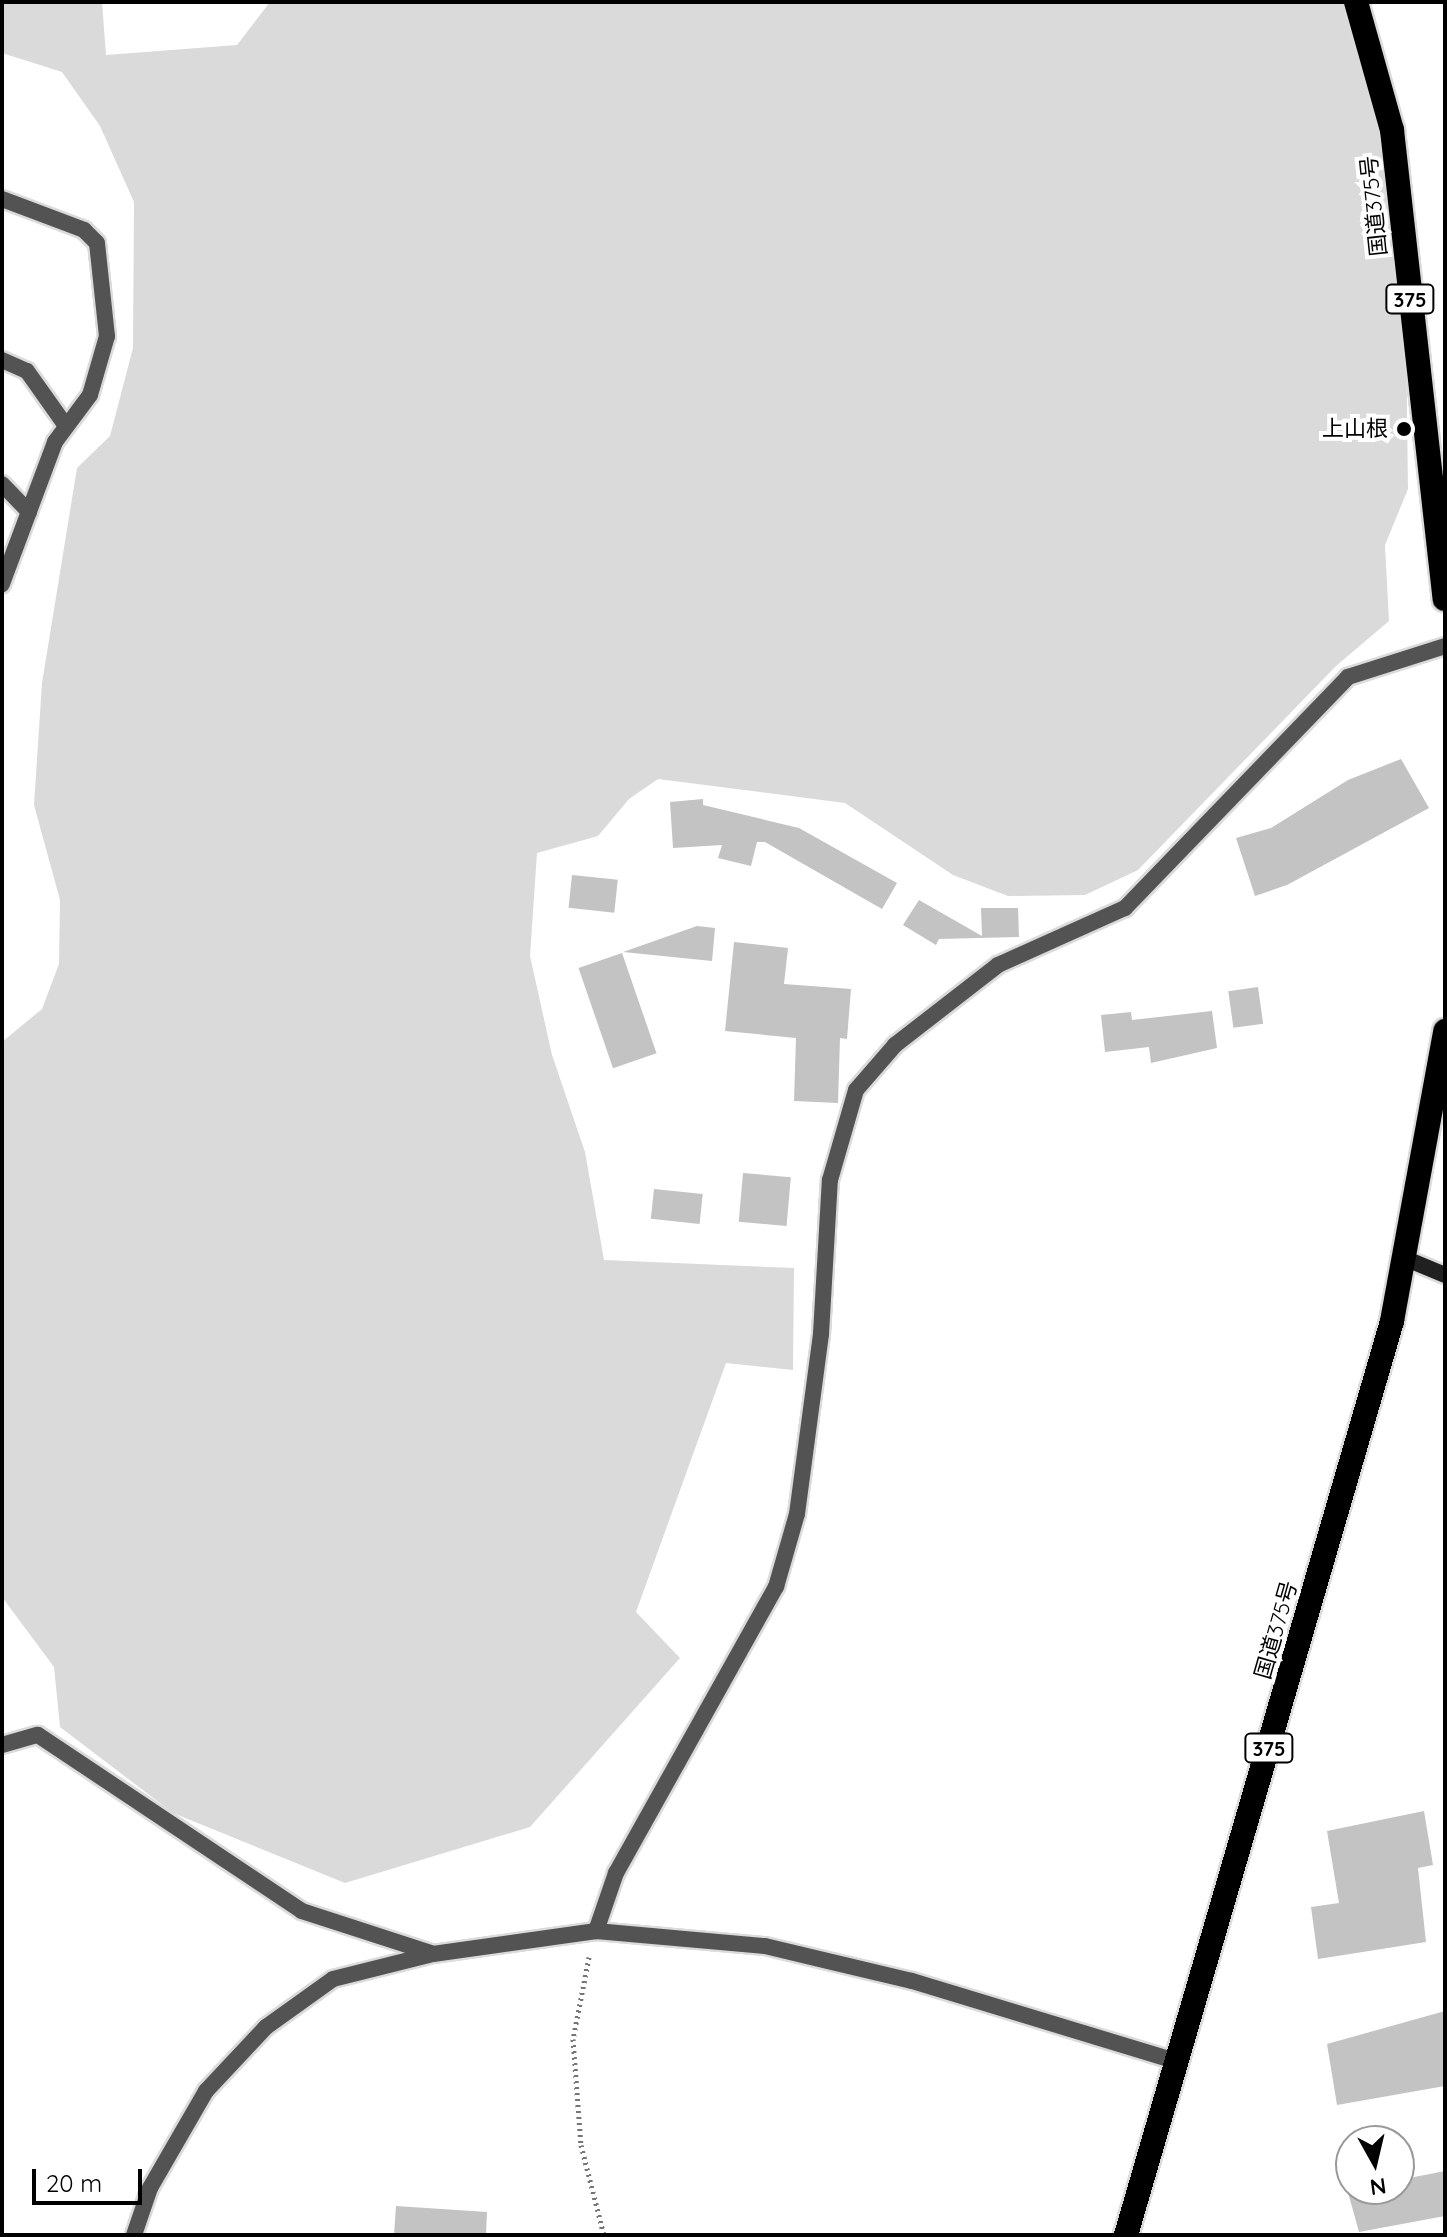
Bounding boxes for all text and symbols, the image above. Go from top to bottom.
street label: 国道375号 [1356,154,1392,258]
road number: 375 [1384,283,1436,315]
place label: 上山根 [1322,416,1388,442]
marker: 上山根 [1395,420,1413,438]
street label: 国道375号 [1249,1578,1303,1682]
road number: 375 [1243,1732,1295,1764]
north arrow [1335,2125,1415,2205]
scale bar [36,2153,146,2203]
text: 20 m [46,2168,102,2198]
text: N [1368,2172,1388,2202]

